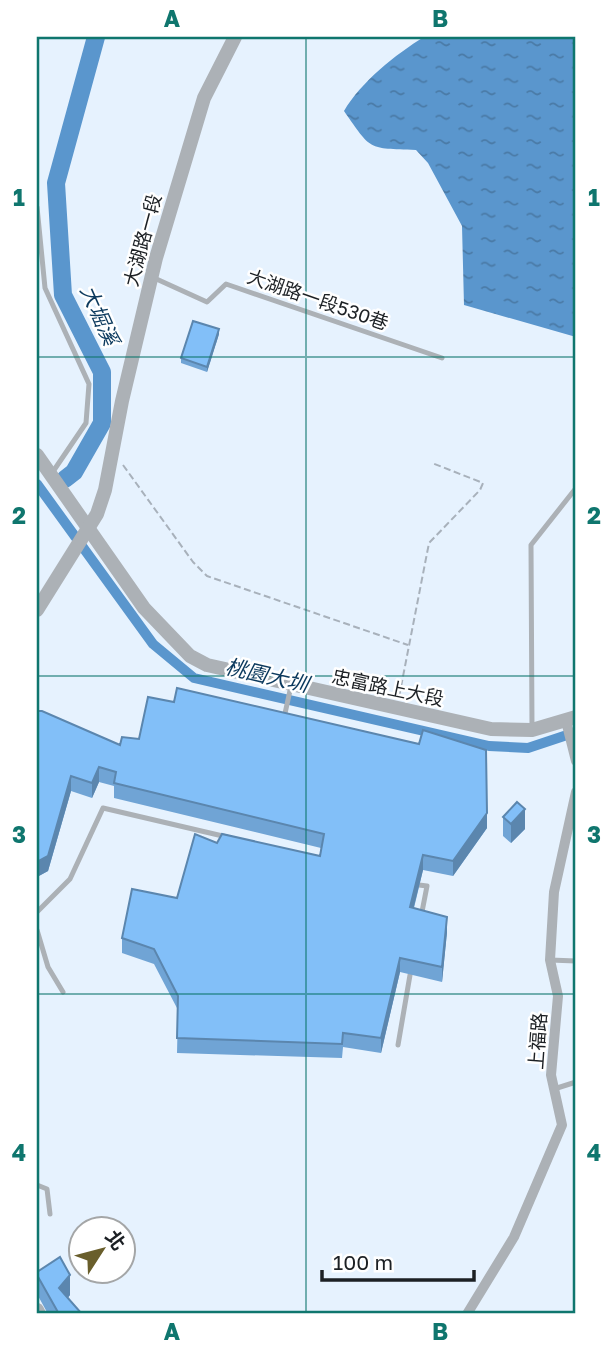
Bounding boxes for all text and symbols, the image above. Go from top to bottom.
text: A [164,4,181,32]
text: B [432,4,448,32]
text: 1 [13,183,25,211]
text: 1 [588,183,600,211]
street label: 大湖路一段 [119,191,165,289]
street label: 大湖路一段530巷 [244,264,392,334]
water label: 大堀溪 [75,281,126,352]
text: 2 [12,501,26,529]
text: 2 [587,501,601,529]
water label: 桃園大圳 [223,653,314,698]
street label: 忠富路上大段 [330,664,446,710]
text: 3 [12,820,26,848]
text: 3 [587,820,601,848]
street label: 上福路 [524,1012,550,1070]
text: 4 [12,1138,26,1166]
text: 4 [587,1138,601,1166]
north arrow [66,1214,136,1284]
text: 北 [101,1225,131,1254]
scale bar [322,1239,475,1283]
text: 100 m [333,1249,393,1275]
text: A [164,1317,181,1345]
text: B [432,1317,448,1345]

